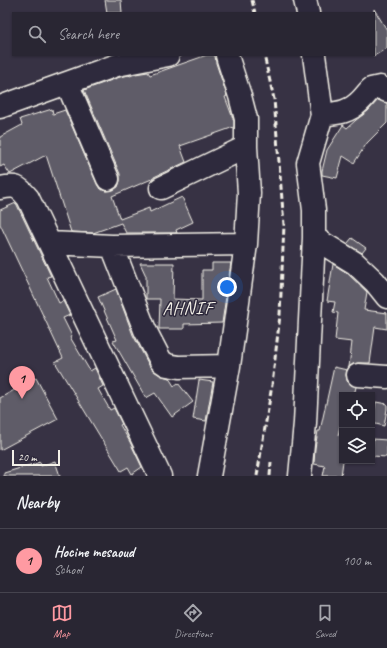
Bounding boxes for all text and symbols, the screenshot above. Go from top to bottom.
search box [12,12,375,56]
icon: search [26,23,48,45]
text: Search here [58,25,119,44]
your location [217,277,237,297]
district label: AHNIF [163,297,216,319]
pin: 1 [9,366,35,399]
map controls [339,392,375,464]
button: locate [339,392,375,428]
button: layers [339,428,375,464]
scale bar [12,448,60,467]
text: 20 m [18,450,37,464]
text: Nearby [16,492,59,513]
text: Hocine mesaoud [54,543,134,562]
text: 1 [26,553,32,569]
text: 100 m [343,553,371,569]
text: School [54,562,82,578]
tab: Map [51,602,73,640]
tab: Directions [174,602,213,640]
tab: Saved [314,602,336,640]

